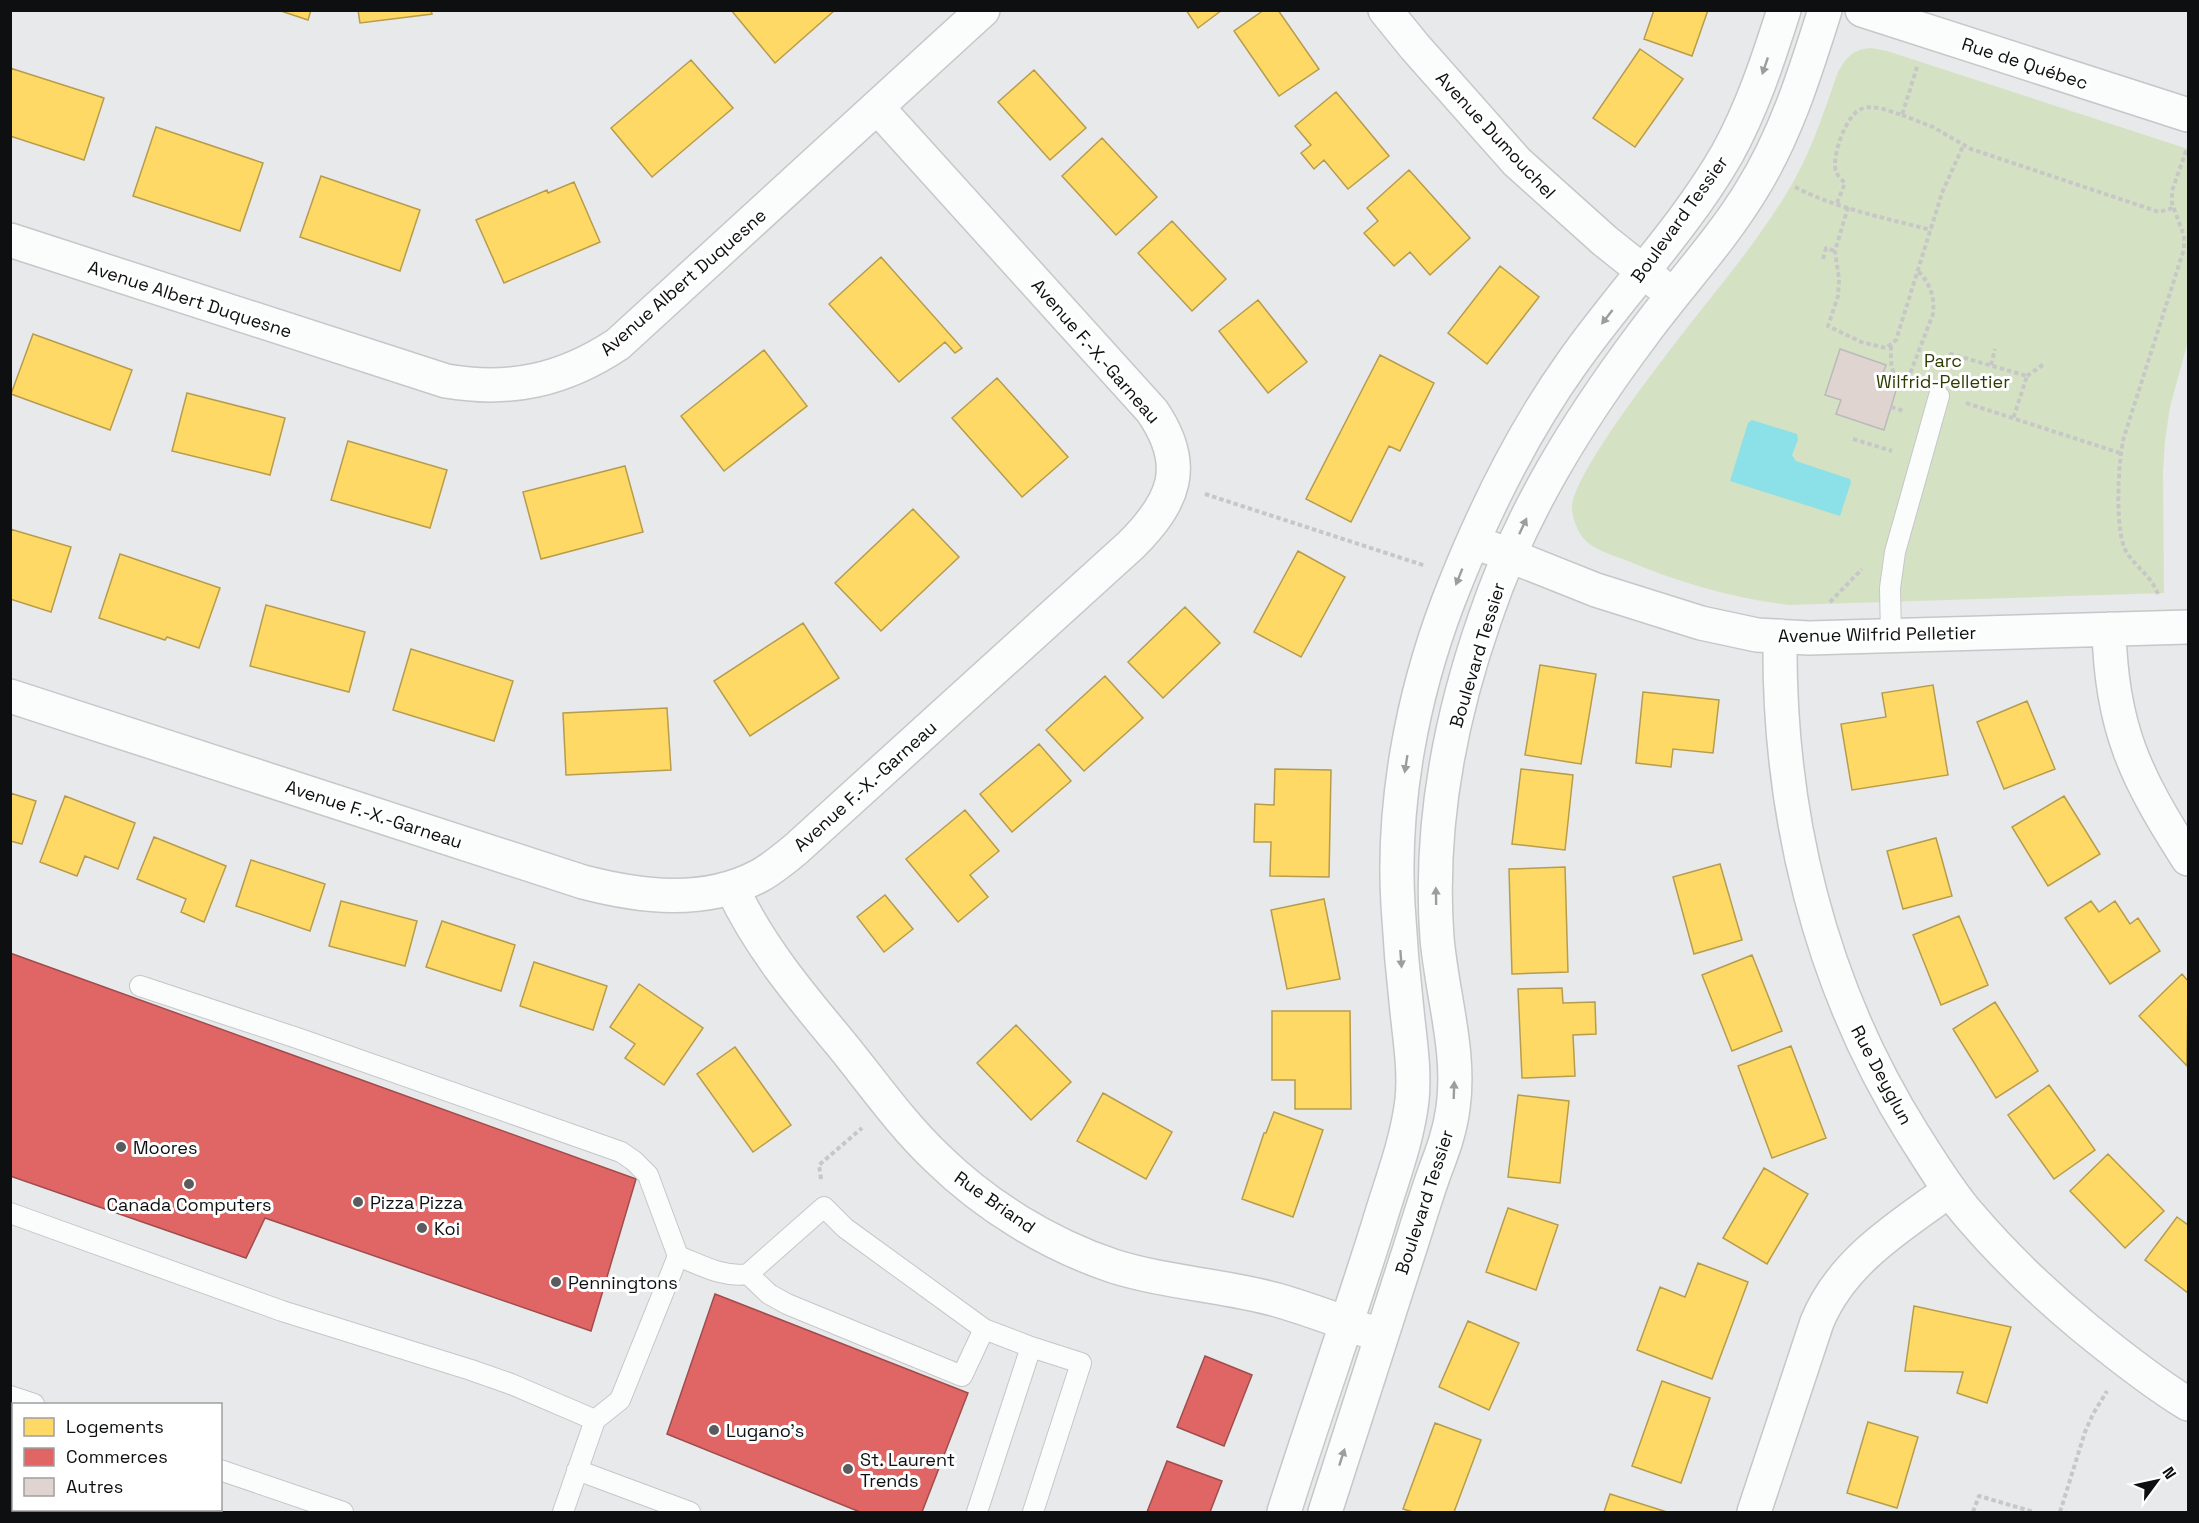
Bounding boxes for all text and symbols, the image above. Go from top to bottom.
street label: Rue de Québec [1959,32,2091,94]
one-way arrow [1760,57,1770,75]
street label: Avenue Dumouchel [1431,67,1561,203]
street label: Boulevard Tessier [1625,151,1733,287]
street label: Avenue Albert Duquesne [595,203,771,361]
street label: Avenue Albert Duquesne [85,255,295,343]
street label: Avenue F.-X.-Garneau [1027,274,1165,428]
one-way arrow [1601,310,1613,325]
park label: Parc Wilfrid-Pelletier [1876,349,2010,393]
one-way arrow [1518,517,1528,535]
one-way arrow [1453,568,1463,586]
street label: Boulevard Tessier [1444,579,1510,731]
street label: Avenue Wilfrid Pelletier [1778,621,1977,647]
street label: Avenue F.-X.-Garneau [789,716,941,856]
one-way arrow [1402,755,1411,774]
street label: Avenue F.-X.-Garneau [283,775,465,853]
one-way arrow [1431,887,1441,906]
one-way arrow [1397,949,1406,968]
street label: Rue Deyglun [1846,1021,1918,1129]
one-way arrow [1450,1081,1459,1100]
street label: Boulevard Tessier [1390,1126,1458,1277]
place label: Moores [133,1136,197,1159]
marker: Moores [114,1140,128,1154]
street label: Rue Briand [950,1166,1040,1238]
marker: Canada Computers [182,1177,196,1191]
place label: Pizza Pizza [370,1191,463,1214]
place label: Canada Computers [106,1193,272,1216]
marker: Pizza Pizza [351,1195,365,1209]
place label: Koi [434,1217,460,1240]
marker: Koi [415,1221,429,1235]
place label: Penningtons [568,1271,678,1294]
marker: Penningtons [549,1275,563,1289]
legend [12,1403,222,1511]
text: Logements [66,1415,164,1438]
place label: Lugano's [726,1419,804,1442]
marker: Lugano's [707,1423,721,1437]
text: Commerces [66,1445,168,1468]
place label: St. Laurent Trends [860,1448,955,1492]
one-way arrow [1338,1448,1347,1466]
north arrow [2127,1451,2187,1511]
marker: St. Laurent Trends [841,1462,855,1476]
text: N [2157,1463,2181,1483]
text: Autres [66,1475,123,1498]

